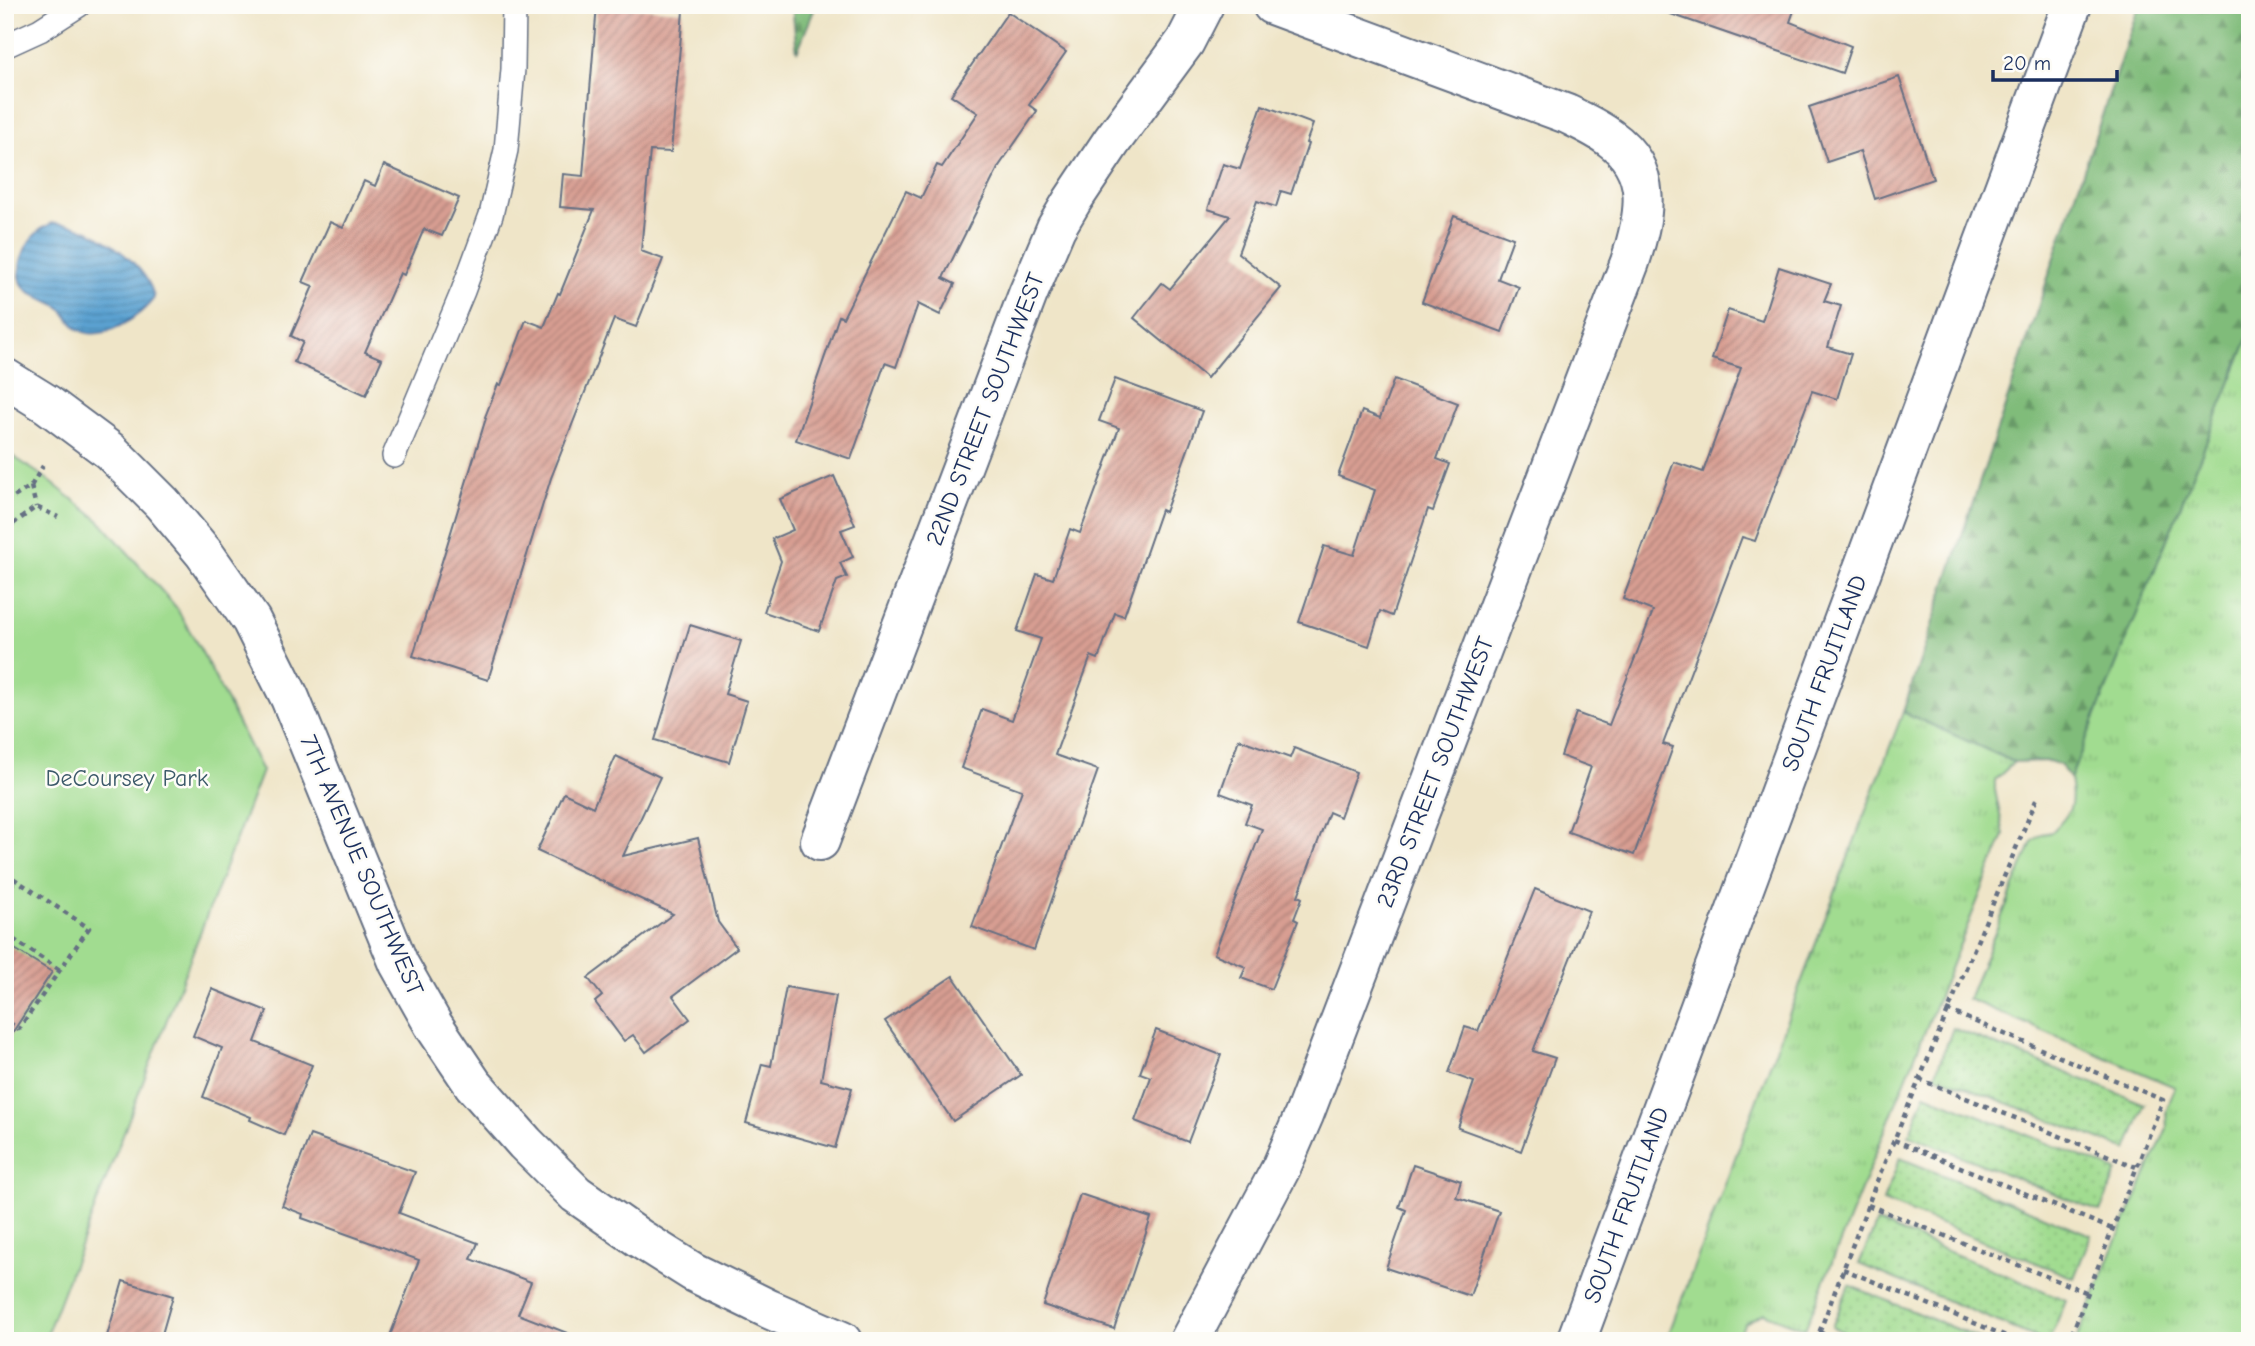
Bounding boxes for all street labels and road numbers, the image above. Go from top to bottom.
street label: 22ND STREET SOUTHWEST [920,268,1050,549]
street label: SOUTH FRUITLAND [1776,571,1872,775]
street label: 23RD STREET SOUTHWEST [1370,632,1500,911]
street label: 7TH AVENUE SOUTHWEST [294,730,430,1000]
street label: SOUTH FRUITLAND [1578,1103,1674,1307]

